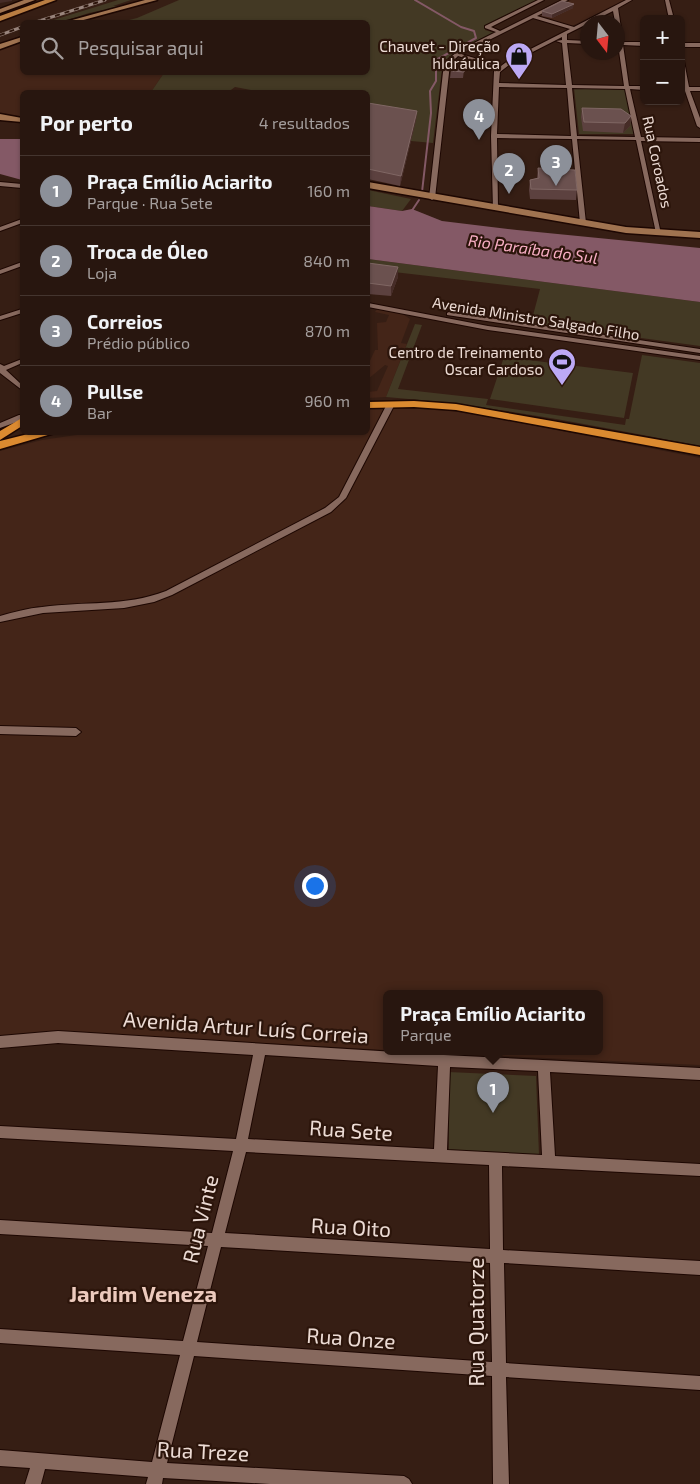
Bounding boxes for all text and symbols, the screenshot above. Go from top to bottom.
north arrow [580,15,625,60]
map controls [640,15,685,105]
button: + [640,15,685,60]
search box [20,20,370,75]
icon: search [38,34,66,62]
text: Pesquisar aqui [78,36,204,59]
place label: Chauvet - Direção hIdráulica [379,37,500,72]
shop icon: Chauvet - Direção hIdráulica [504,41,534,80]
button: − [640,60,685,105]
pin: 4 [463,99,495,140]
text: Por perto [40,110,133,135]
text: 4 resultados [259,113,350,132]
street label: Rua Coroados [639,114,677,210]
pin: 3 [540,145,572,186]
pin: 2 [493,153,525,194]
text: Praça Emílio Aciarito [87,170,272,193]
text: 1 [53,181,59,200]
text: 160 m [307,181,350,200]
text: Parque · Rua Sete [87,193,213,212]
water label: Rio Paraíba do Sul [467,230,599,267]
text: Troca de Óleo [87,240,208,263]
text: 2 [51,251,61,270]
text: 840 m [303,251,350,270]
text: Loja [87,263,117,282]
street label: Avenida Ministro Salgado Filho [431,293,641,343]
text: Correios [87,310,163,333]
text: 3 [51,321,61,340]
text: 870 m [305,321,350,340]
text: Prédio público [87,333,190,352]
place label: Centro de Treinamento Oscar Cardoso [389,343,543,378]
sports icon: Centro de Treinamento Oscar Cardoso [547,347,577,386]
text: Pullse [87,380,143,403]
text: 4 [51,391,61,410]
text: 960 m [304,391,350,410]
text: Bar [87,403,112,422]
your location [302,873,328,899]
popup [383,990,603,1055]
text: Praça Emílio Aciarito [400,1002,586,1025]
street label: Avenida Artur Luís Correia [123,1005,370,1048]
text: Parque [400,1025,452,1044]
pin: 1 [477,1072,509,1113]
street label: Rua Sete [309,1114,394,1145]
street label: Rua Vinte [177,1172,223,1265]
street label: Rua Oito [310,1212,392,1241]
street label: Rua Quatorze [463,1257,489,1387]
district label: Jardim Veneza [69,1280,217,1306]
street label: Rua Onze [306,1322,397,1353]
street label: Rua Treze [156,1436,250,1465]

